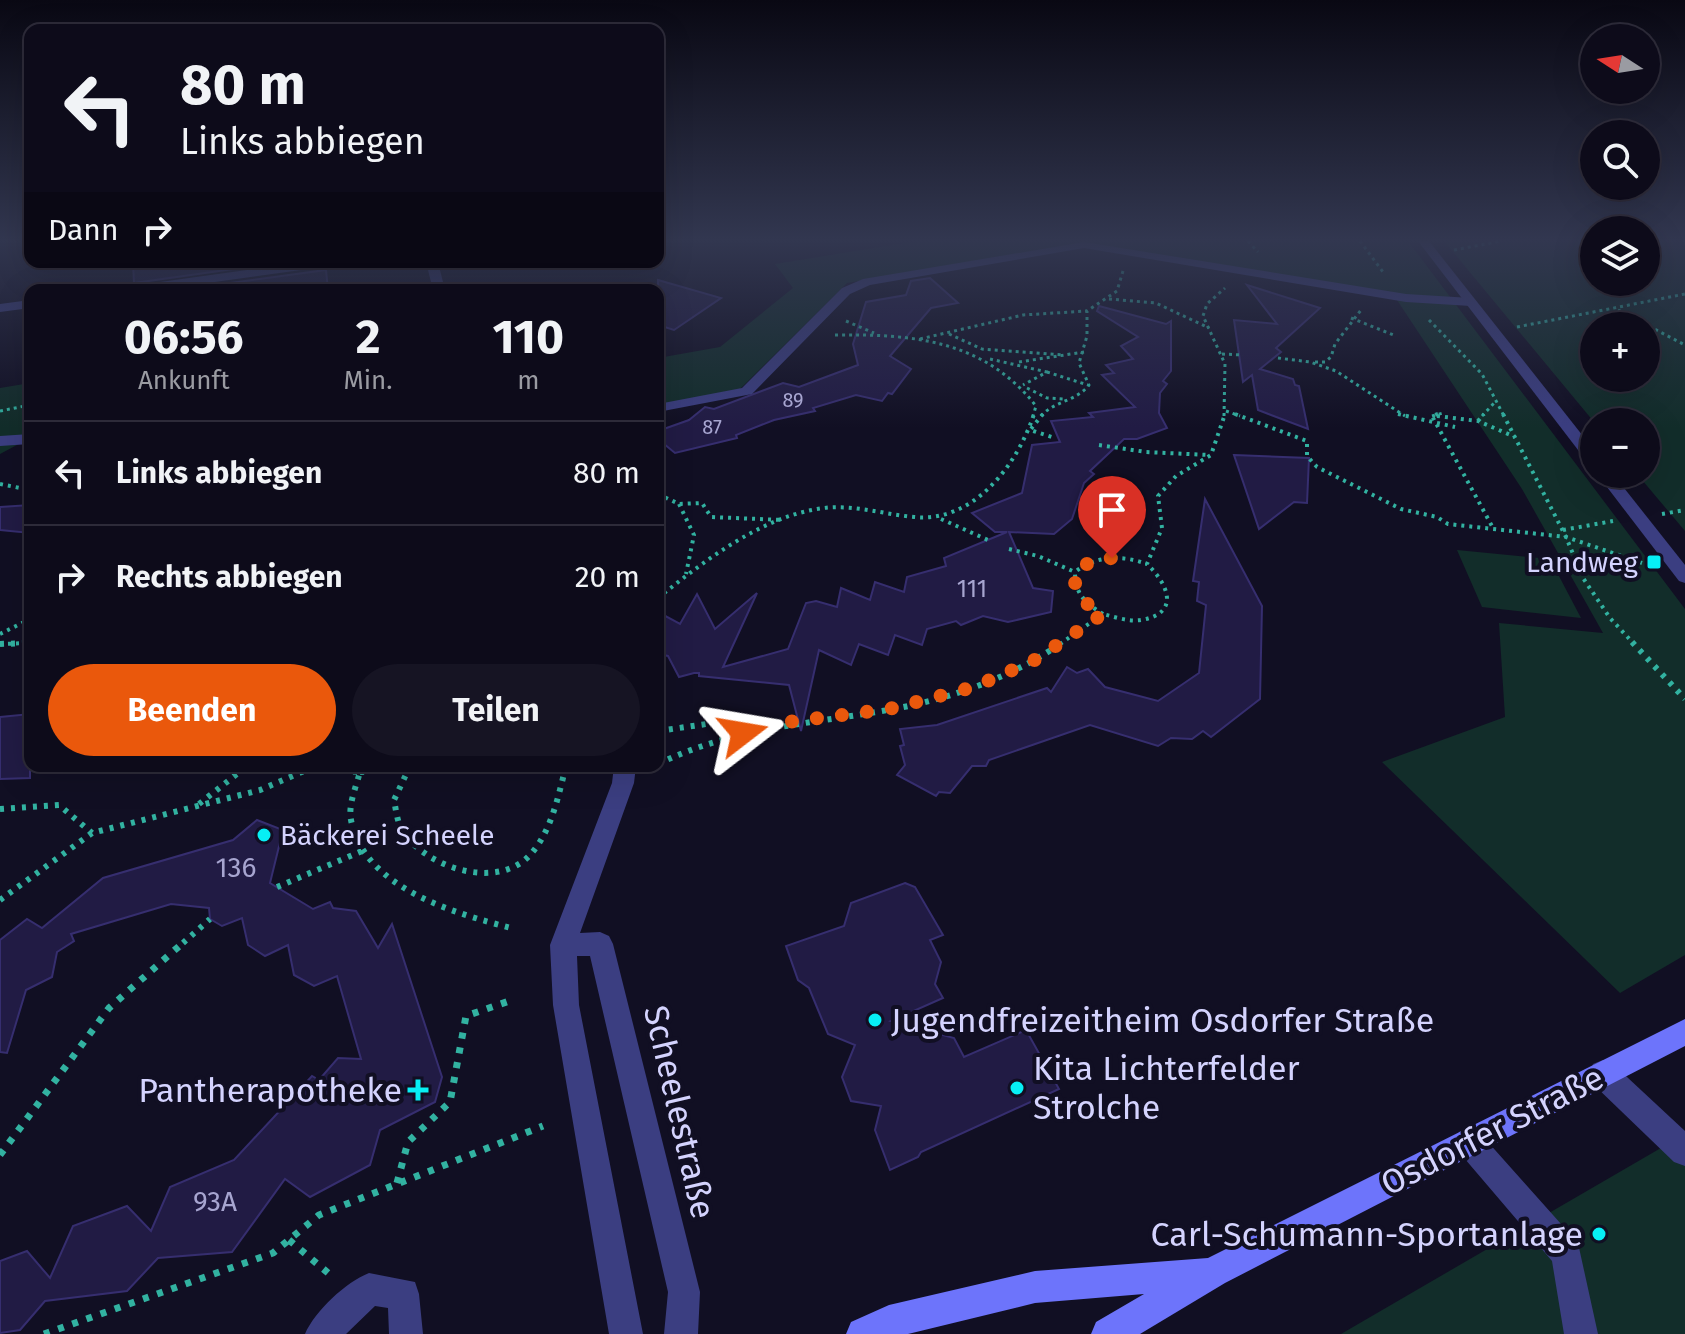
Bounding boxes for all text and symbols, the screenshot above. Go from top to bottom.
north arrow [1580,24,1660,104]
map controls [1580,24,1660,488]
text: 80 m [180,52,306,119]
icon: left [48,56,152,160]
text: Links abbiegen [180,120,425,164]
button: search [1580,120,1660,200]
icon: right [135,208,179,252]
text: Dann [48,212,119,248]
button: layers [1580,216,1660,296]
text: 06:56 [124,308,244,366]
text: 2 [356,308,380,366]
text: 110 [492,308,564,366]
button: + [1580,312,1660,392]
text: Ankunft [138,365,230,396]
text: Min. [344,365,393,396]
text: m [517,365,539,396]
house number: 89 [782,388,804,412]
button: − [1580,408,1660,488]
house number: 87 [702,415,722,439]
icon: left [48,451,92,495]
text: Links abbiegen [116,455,322,491]
text: 80 m [573,455,640,491]
pin [1078,476,1146,558]
icon: arrive [1090,488,1134,532]
place label: Landweg [1526,546,1638,579]
marker: Landweg [1645,553,1663,571]
icon: right [48,555,92,599]
text: Rechts abbiegen [116,559,343,595]
text: 20 m [575,559,640,595]
house number: 111 [957,575,987,603]
button: Beenden [48,664,336,756]
button: Teilen [352,664,640,756]
position arrow [701,691,785,775]
place label: Bäckerei Scheele [280,819,494,852]
marker: Bäckerei Scheele [255,826,273,844]
house number: 136 [215,851,257,884]
place label: Jugendfreizeitheim Osdorfer Straße [891,1000,1434,1041]
street label: Scheelestraße [635,1002,724,1223]
marker: Jugendfreizeitheim Osdorfer Straße [866,1011,884,1029]
place label: Kita Lichterfelder Strolche [1033,1048,1300,1128]
street label: Osdorfer Straße [1374,1057,1610,1204]
place label: Pantherapotheke [138,1070,402,1111]
marker: Kita Lichterfelder Strolche [1008,1079,1026,1097]
marker: Pantherapotheke [409,1081,427,1099]
house number: 93A [193,1185,237,1218]
place label: Carl-Schumann-Sportanlage [1151,1214,1583,1255]
marker: Carl-Schumann-Sportanlage [1590,1225,1608,1243]

